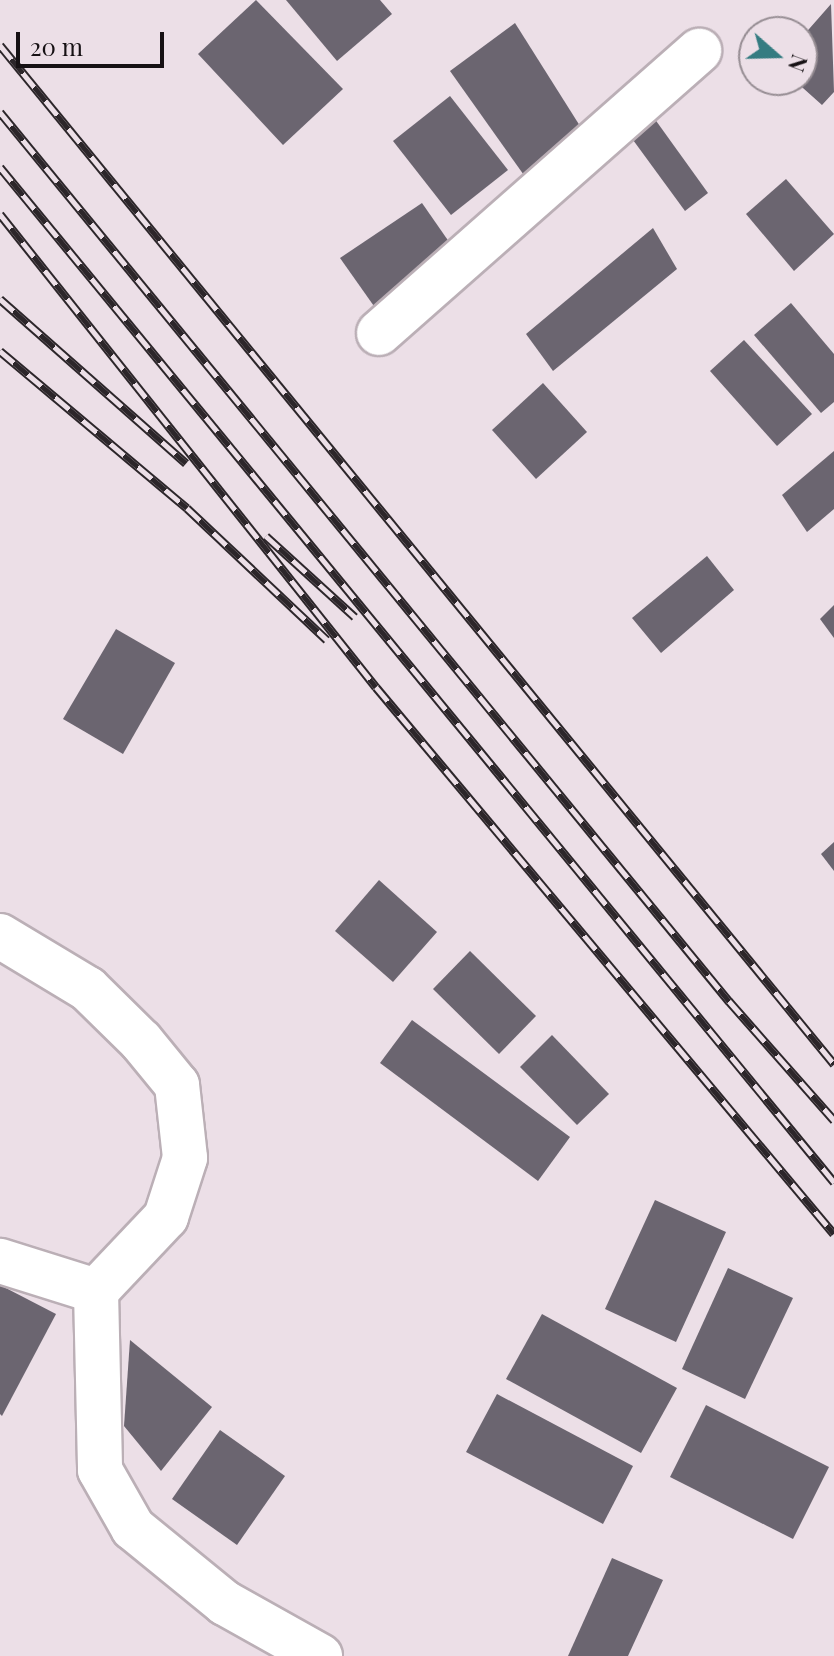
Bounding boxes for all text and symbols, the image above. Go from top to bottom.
scale bar [20,16,168,66]
north arrow [738,16,818,96]
text: 20 m [30,30,83,62]
text: N [782,51,815,76]

